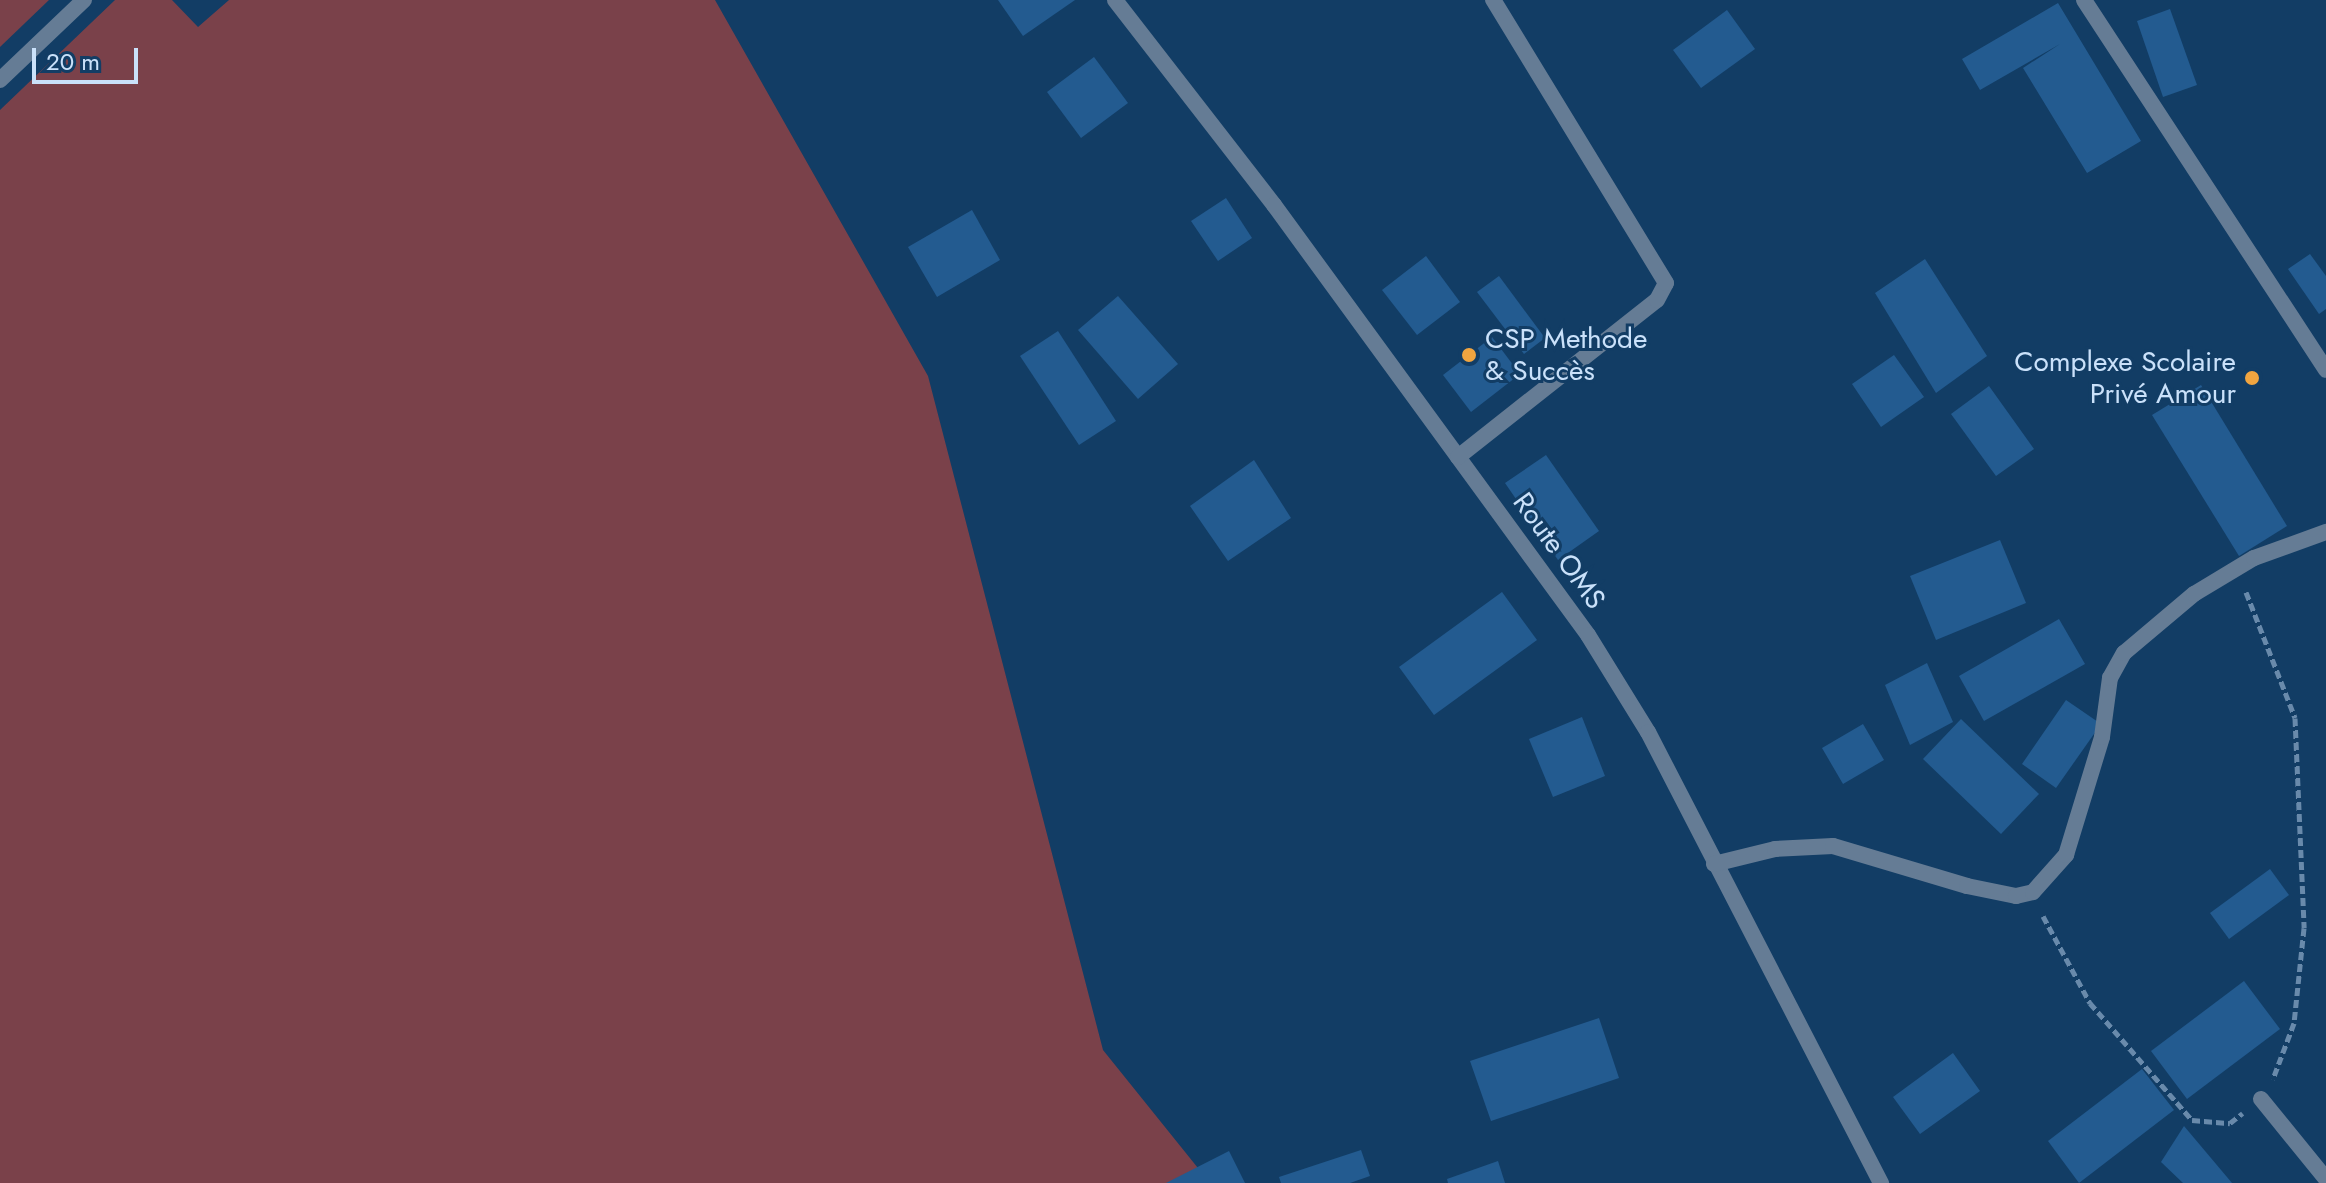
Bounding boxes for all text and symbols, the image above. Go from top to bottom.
scale bar [36,32,142,82]
text: 20 m [46,44,100,79]
place label: CSP Methode & Succès [1485,322,1647,388]
place label: Complexe Scolaire Privé Amour [2014,345,2236,411]
marker: CSP Methode & Succès [1460,346,1478,364]
marker: Complexe Scolaire Privé Amour [2243,369,2261,387]
street label: Route OMS [1506,486,1612,616]

